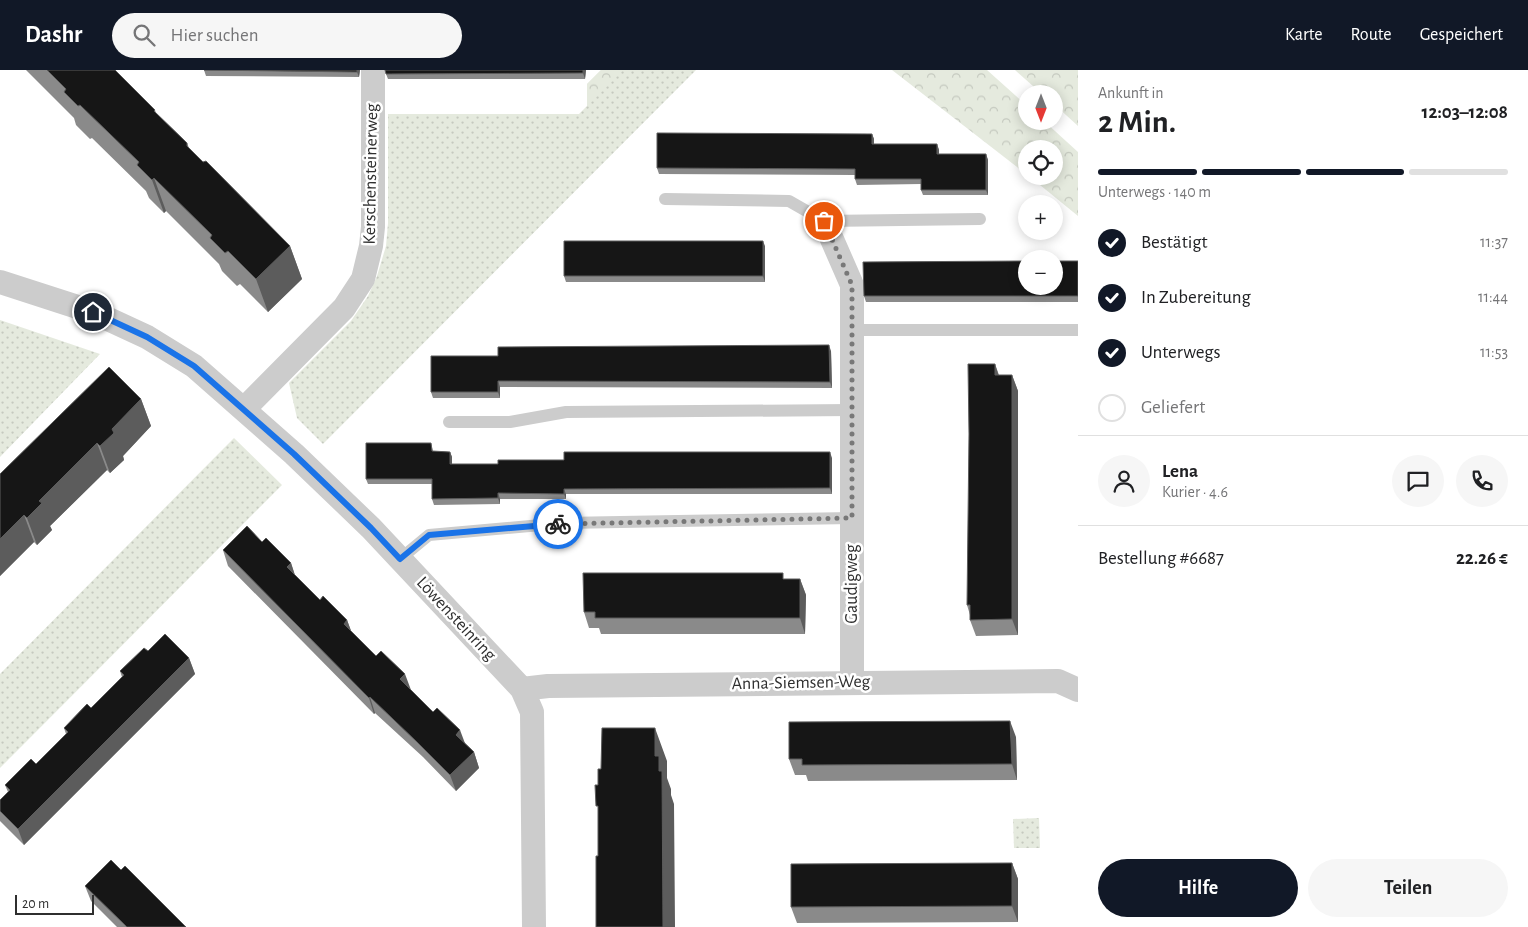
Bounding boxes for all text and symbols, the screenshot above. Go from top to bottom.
search box [112,13,462,58]
icon: search [130,21,158,49]
text: Dashr [25,23,82,47]
text: Hier suchen [170,26,258,45]
text: Karte [1285,26,1322,44]
text: Route [1350,26,1392,44]
text: Gespeichert [1420,26,1503,44]
north arrow [1018,85,1062,130]
map controls [1018,85,1063,295]
text: Ankunft in [1098,85,1164,101]
street label: Kerschensteinerweg [361,103,381,245]
text: 12:03–12:08 [1422,103,1508,122]
text: 2 Min. [1098,106,1176,138]
button: locate [1018,140,1063,185]
text: Unterwegs · 140 m [1098,184,1211,200]
button: + [1018,195,1063,240]
pin [803,200,845,242]
icon: bag [810,207,838,235]
icon: check [1098,229,1126,257]
text: Bestätigt [1141,233,1208,252]
text: 11:37 [1480,234,1508,250]
button: − [1018,250,1063,295]
icon: check [1098,284,1126,312]
text: In Zubereitung [1141,288,1251,307]
text: 11:44 [1478,289,1508,305]
pin [72,291,114,333]
icon: home [79,298,107,326]
icon: check [1098,339,1126,367]
text: Unterwegs [1141,343,1221,362]
text: 11:53 [1480,344,1508,360]
text: Geliefert [1141,398,1205,417]
button: person [1098,455,1150,507]
button: chat [1392,455,1444,507]
button: phone [1456,455,1508,507]
text: Lena [1162,462,1198,481]
text: Kurier · 4.6 [1162,484,1228,500]
courier [533,499,583,549]
icon: bike [544,510,572,538]
street label: Gaudigweg [843,544,861,624]
text: Bestellung #6687 [1098,549,1224,568]
text: 22.26 € [1456,549,1508,568]
street label: Löwensteinring [413,574,499,665]
street label: Anna-Siemsen-Weg [732,673,871,693]
button: Hilfe [1098,859,1298,917]
button: Teilen [1308,859,1508,917]
scale bar [15,892,94,915]
text: 20 m [22,897,49,911]

